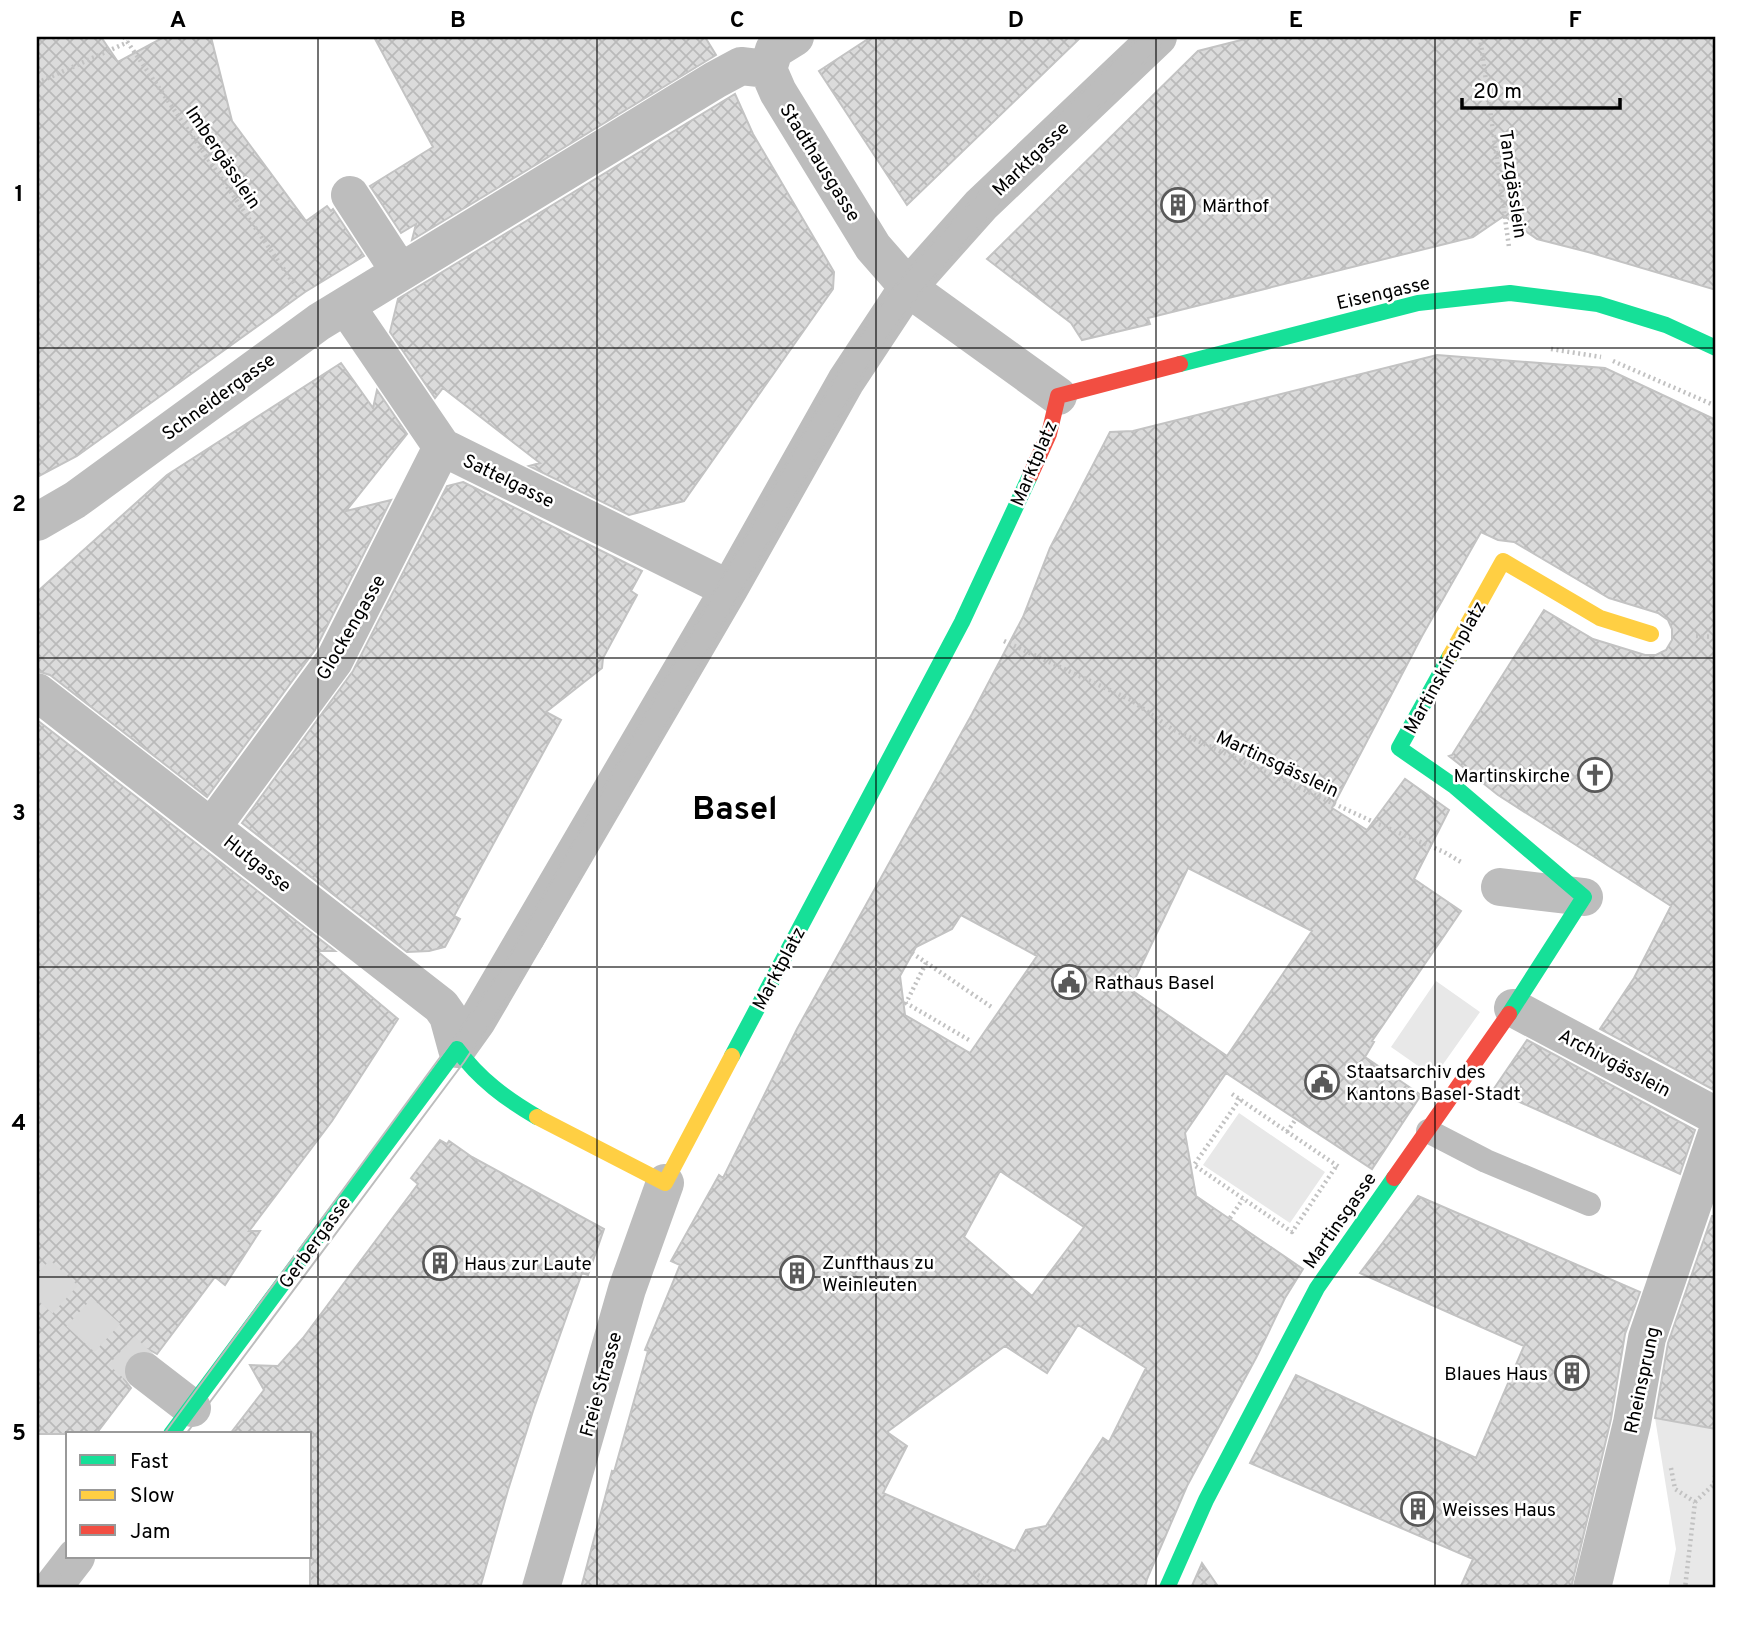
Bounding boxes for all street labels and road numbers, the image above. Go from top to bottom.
street label: Stadthausgasse [773,100,865,227]
street label: Imbergässlein [179,102,266,214]
street label: Marktgasse [988,117,1075,202]
street label: Tanzgässlein [1493,128,1532,240]
street label: Eisengasse [1334,272,1432,316]
street label: Schneidergasse [158,348,281,447]
street label: Marktplatz [1006,417,1064,510]
street label: Sattelgasse [458,449,558,514]
street label: Glockengasse [312,571,392,685]
street label: Martinskirchplatz [1399,597,1492,739]
street label: Martinsgässlein [1212,726,1342,804]
street label: Hutgasse [218,831,296,899]
street label: Marktplatz [748,923,812,1015]
street label: Archivgässlein [1554,1024,1674,1103]
street label: Martinsgasse [1299,1168,1383,1274]
street label: Gerbergasse [274,1193,357,1294]
street label: Rheinsprung [1620,1325,1666,1436]
street label: Freie Strasse [575,1329,628,1440]

